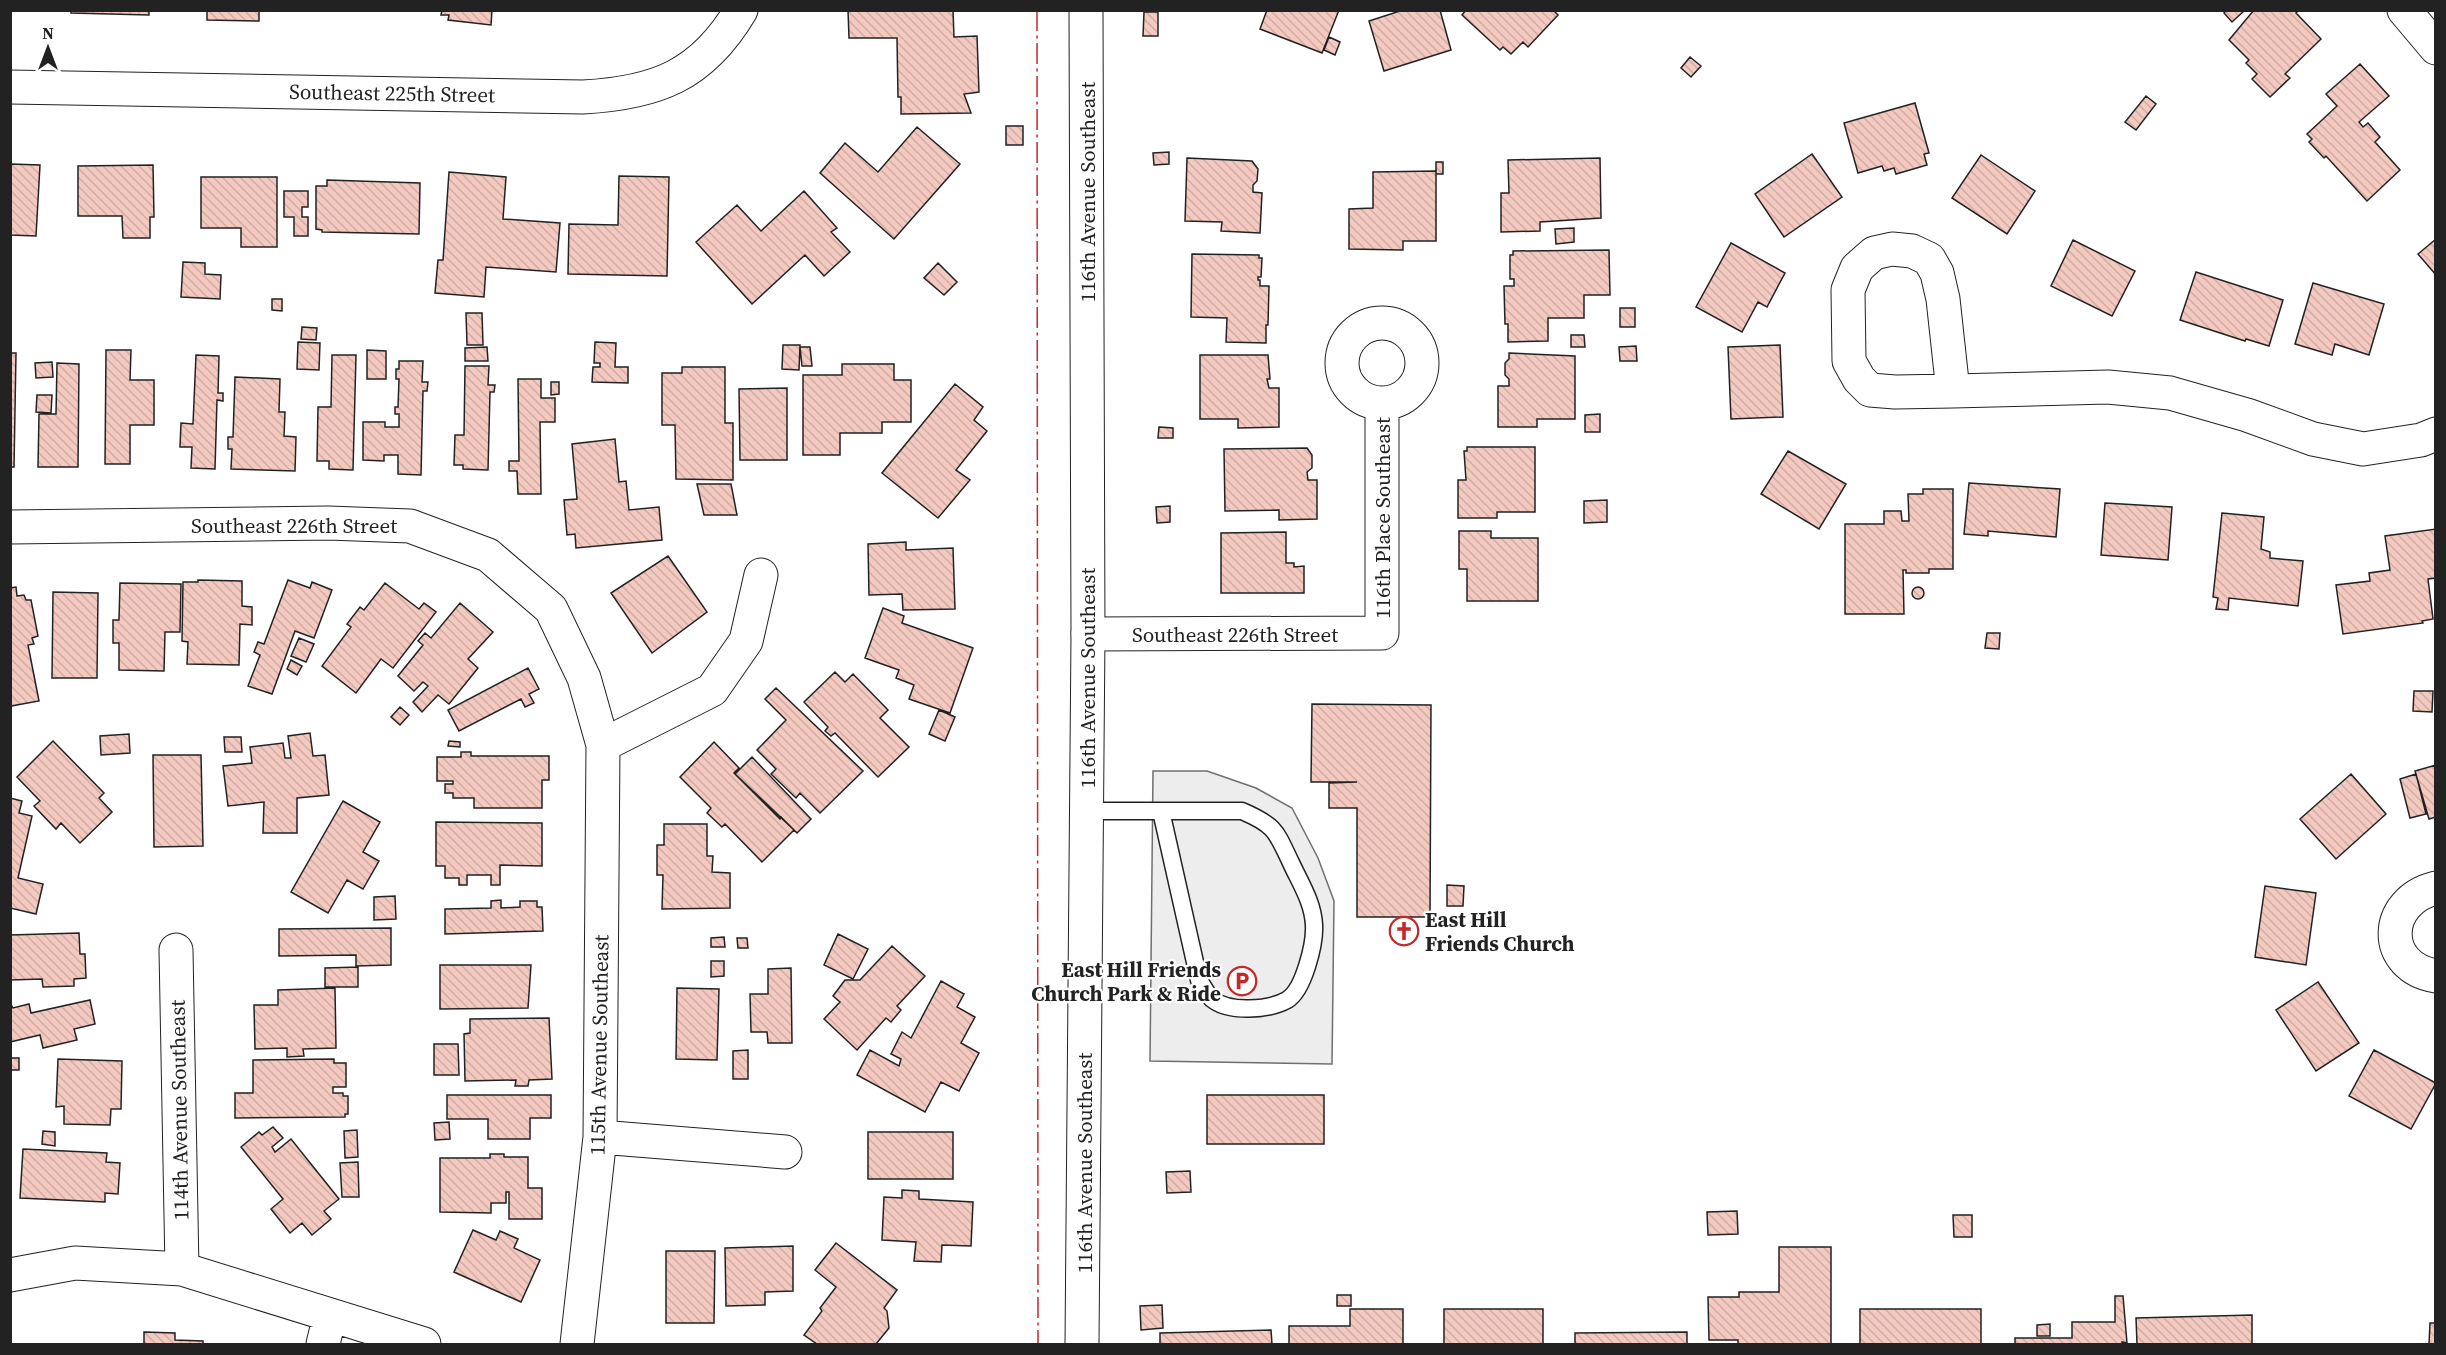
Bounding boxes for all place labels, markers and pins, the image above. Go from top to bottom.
place label: East Hill Friends Church [1425,905,1575,958]
church icon: East Hill Friends Church [1388,915,1420,947]
place label: East Hill Friends Church Park & Ride [1031,955,1221,1008]
parking icon: East Hill Friends Church Park & Ride [1226,965,1258,997]

